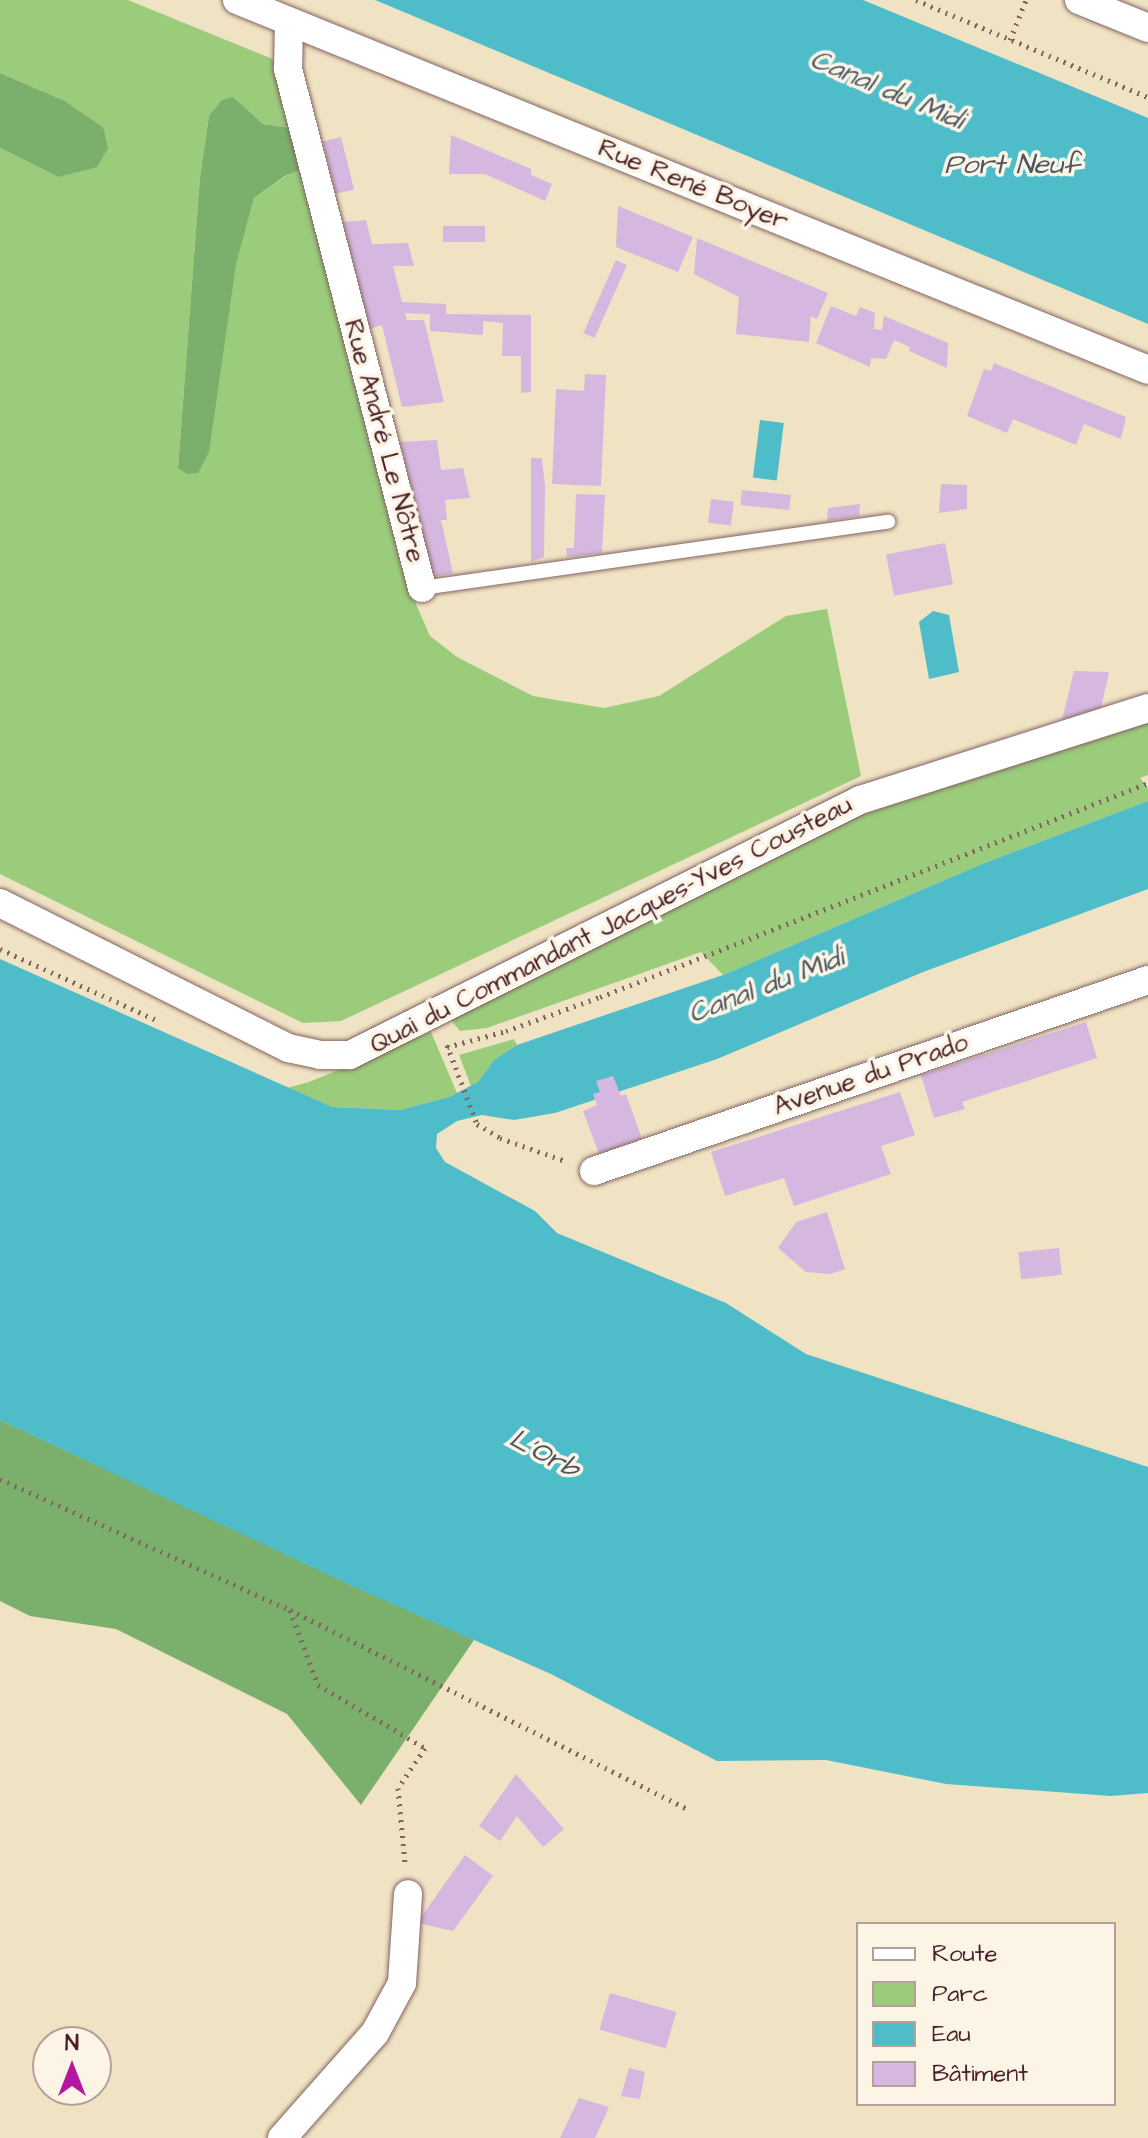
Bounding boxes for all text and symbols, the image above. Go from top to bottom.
water label: Canal du Midi [805,43,969,137]
street label: Rue René Boyer [593,133,793,237]
water label: Port Neuf [944,148,1080,182]
street label: Rue André Le Nôtre [337,316,431,566]
street label: Quai du Commandant Jacques-Yves Cousteau [365,789,857,1061]
water label: Canal du Midi [684,941,848,1031]
street label: Avenue du Prado [770,1027,972,1123]
water label: L'Orb [504,1422,584,1486]
legend [856,1922,1116,2106]
text: Route [932,1937,997,1971]
text: Parc [932,1977,988,2011]
text: Eau [932,2017,971,2051]
north arrow [32,2026,112,2106]
text: N [65,2028,79,2059]
text: Bâtiment [932,2057,1028,2091]

